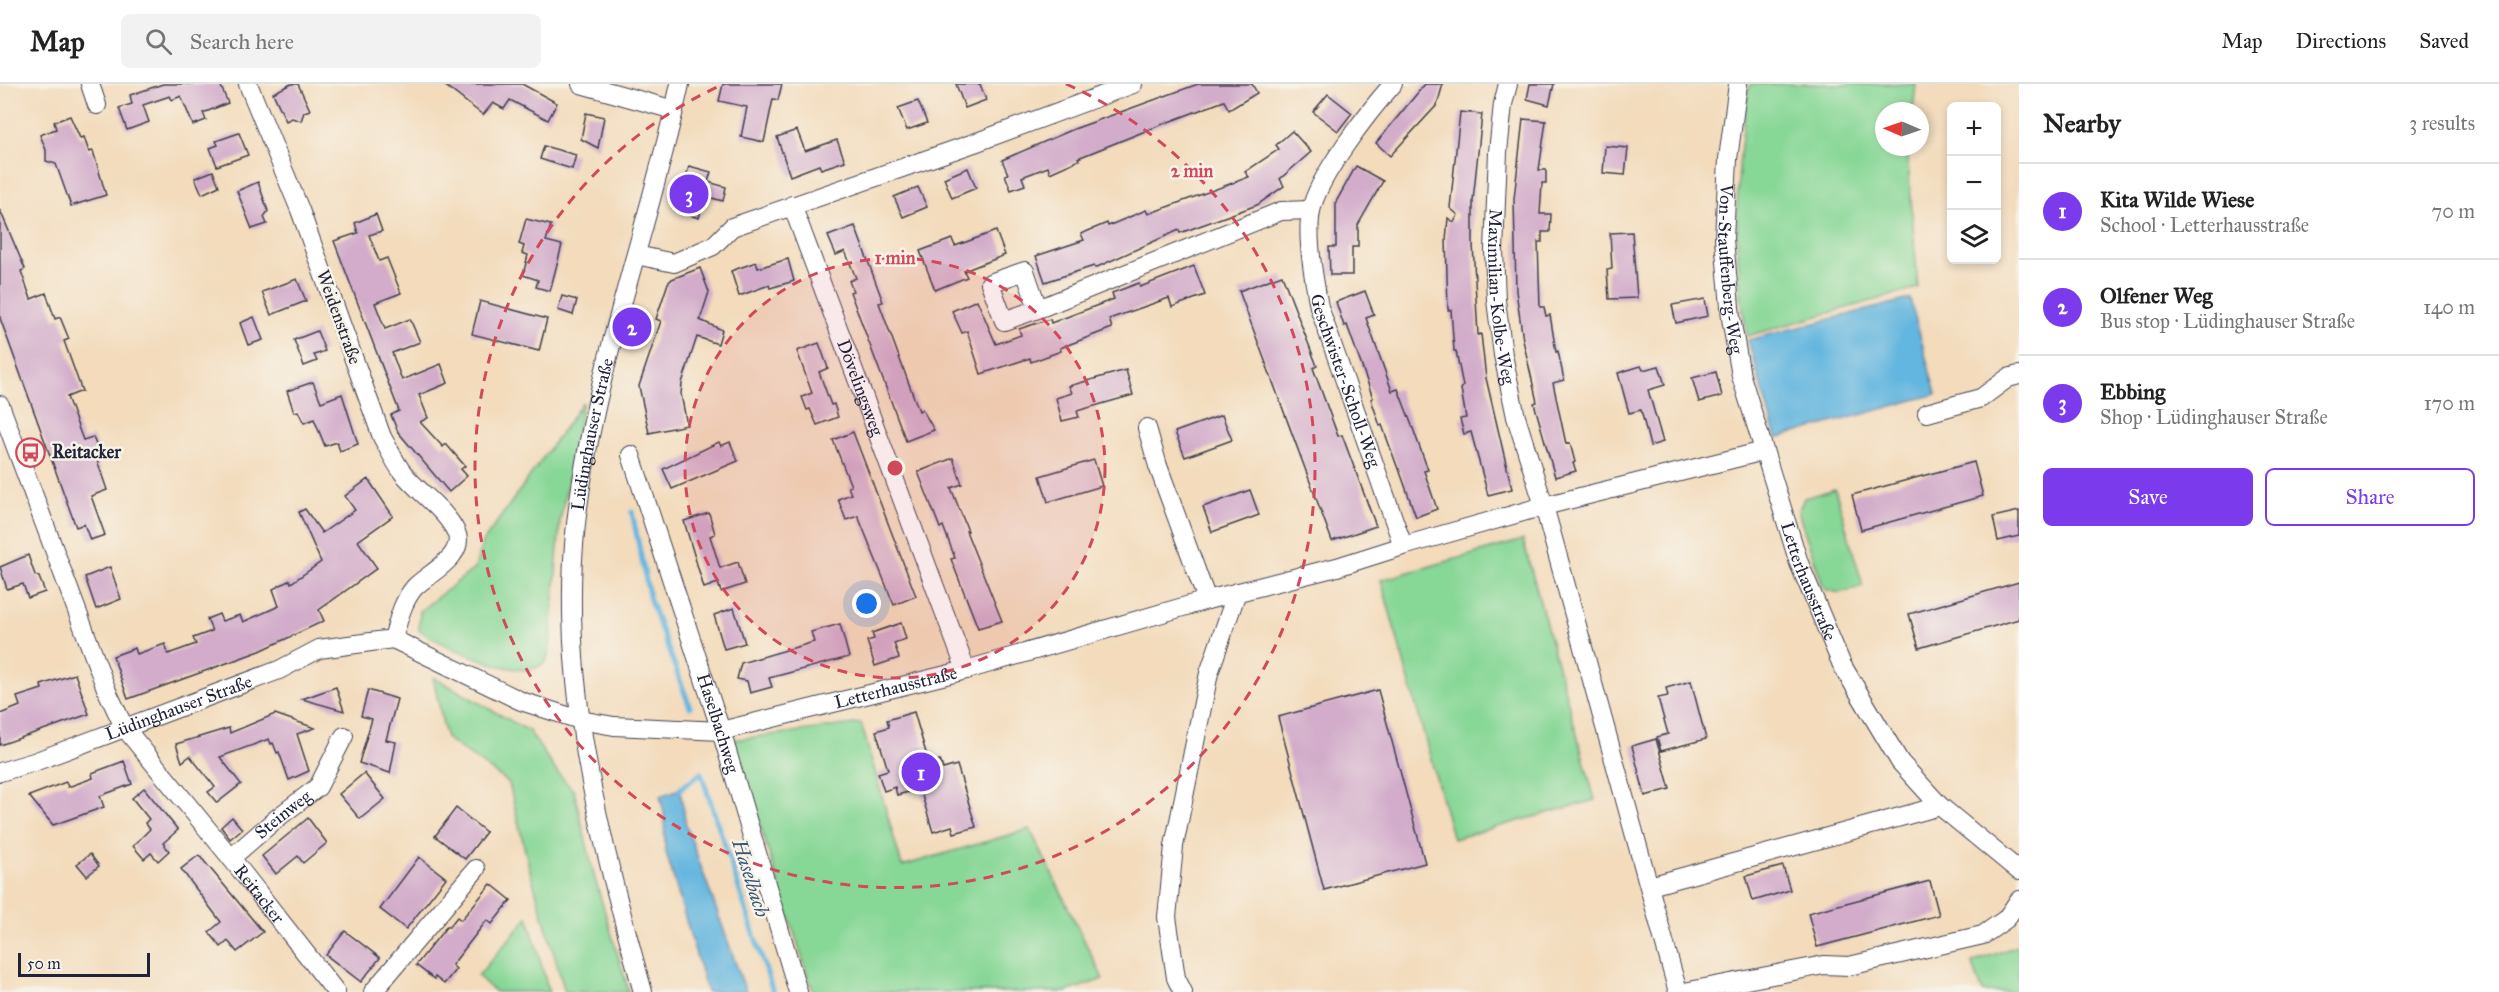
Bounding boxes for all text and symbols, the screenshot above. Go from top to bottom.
search box [121,14,541,68]
text: Map [30,24,85,59]
icon: search [142,25,175,58]
text: Search here [190,28,294,55]
text: Map [2222,28,2263,54]
text: Directions [2296,28,2386,54]
text: Saved [2419,28,2469,54]
north arrow [1875,102,1929,156]
map controls [1947,102,2001,264]
button: + [1947,102,2001,156]
text: Nearby [2043,107,2121,139]
text: 3 results [2409,111,2475,135]
button: − [1947,156,2001,210]
text: 2 min [1171,160,1214,182]
pin: 3 [670,172,708,216]
street label: Von-Stauffenberg-Weg [1713,182,1748,356]
text: Kita Wilde Wiese [2100,186,2254,213]
text: 1 [2059,199,2066,223]
text: 70 m [2432,199,2475,223]
street label: Maximilian-Kolbe-Weg [1483,208,1520,387]
button: layers [1947,210,2001,264]
text: School · Letterhausstraße [2100,213,2309,237]
text: 1 min [875,247,916,269]
street label: Weidenstraße [312,267,366,367]
text: Olfener Weg [2100,282,2213,309]
street label: Geschwister-Scholl-Weg [1306,292,1386,471]
text: 2 [2058,295,2067,319]
text: 140 m [2423,295,2475,319]
pin: 2 [612,304,652,350]
text: Bus stop · Lüdinghauser Straße [2100,309,2355,333]
street label: Dövelingsweg [832,336,889,440]
street label: Lüdinghauser Straße [567,356,618,512]
text: Ebbing [2100,378,2165,405]
text: 3 [2059,391,2067,415]
text: 170 m [2424,391,2475,415]
text: Shop · Lüdinghauser Straße [2100,405,2328,429]
bus stop icon: Reitacker [15,436,47,468]
place label: Reitacker [52,441,122,463]
centre of rings [885,458,905,478]
button: Save [2043,468,2253,526]
button: Share [2265,468,2475,526]
street label: Letterhausstraße [1776,519,1841,644]
your location [852,589,881,618]
street label: Letterhausstraße [832,662,959,713]
street label: Lüdinghauser Straße [102,670,255,745]
street label: Haselbachweg [692,671,744,777]
pin: 1 [902,750,940,794]
street label: Steinweg [250,785,317,843]
water label: Haselbach [727,835,775,920]
street label: Reitacker [229,860,289,928]
scale bar [18,950,150,978]
text: 50 m [27,954,61,973]

